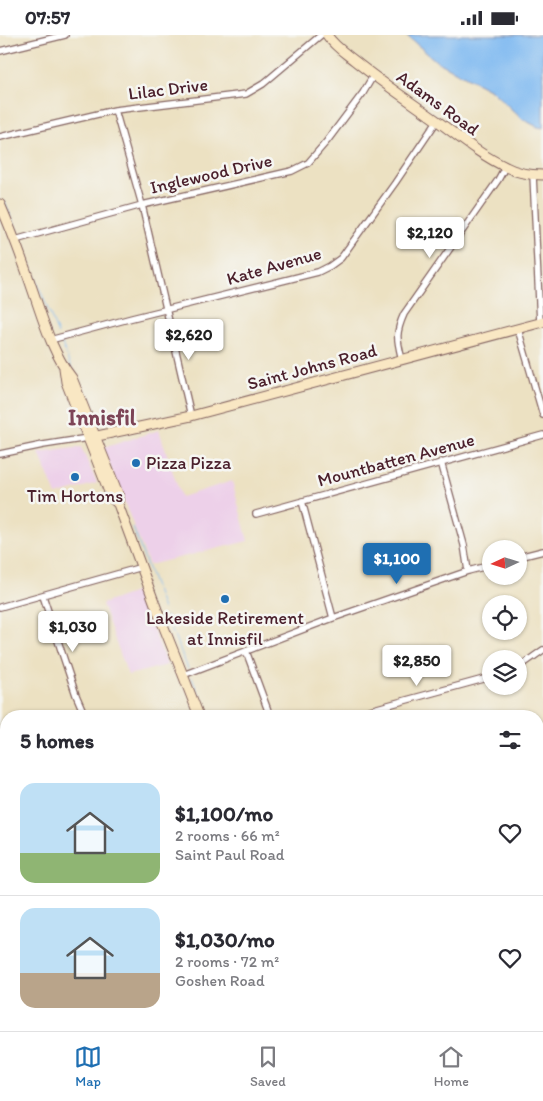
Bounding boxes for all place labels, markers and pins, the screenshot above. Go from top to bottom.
pin: $2,120 [389,217,471,259]
pin: $2,620 [148,319,230,361]
place label: Pizza Pizza [146,452,232,474]
marker: Pizza Pizza [130,457,142,469]
marker: Tim Hortons [69,471,81,483]
place label: Tim Hortons [27,485,123,507]
pin: $1,100 [356,543,438,585]
marker: Lakeside Retirement at Innisfil [219,593,231,605]
place label: Lakeside Retirement at Innisfil [146,607,304,650]
pin: $1,030 [32,611,114,653]
pin: $2,850 [376,645,458,687]

